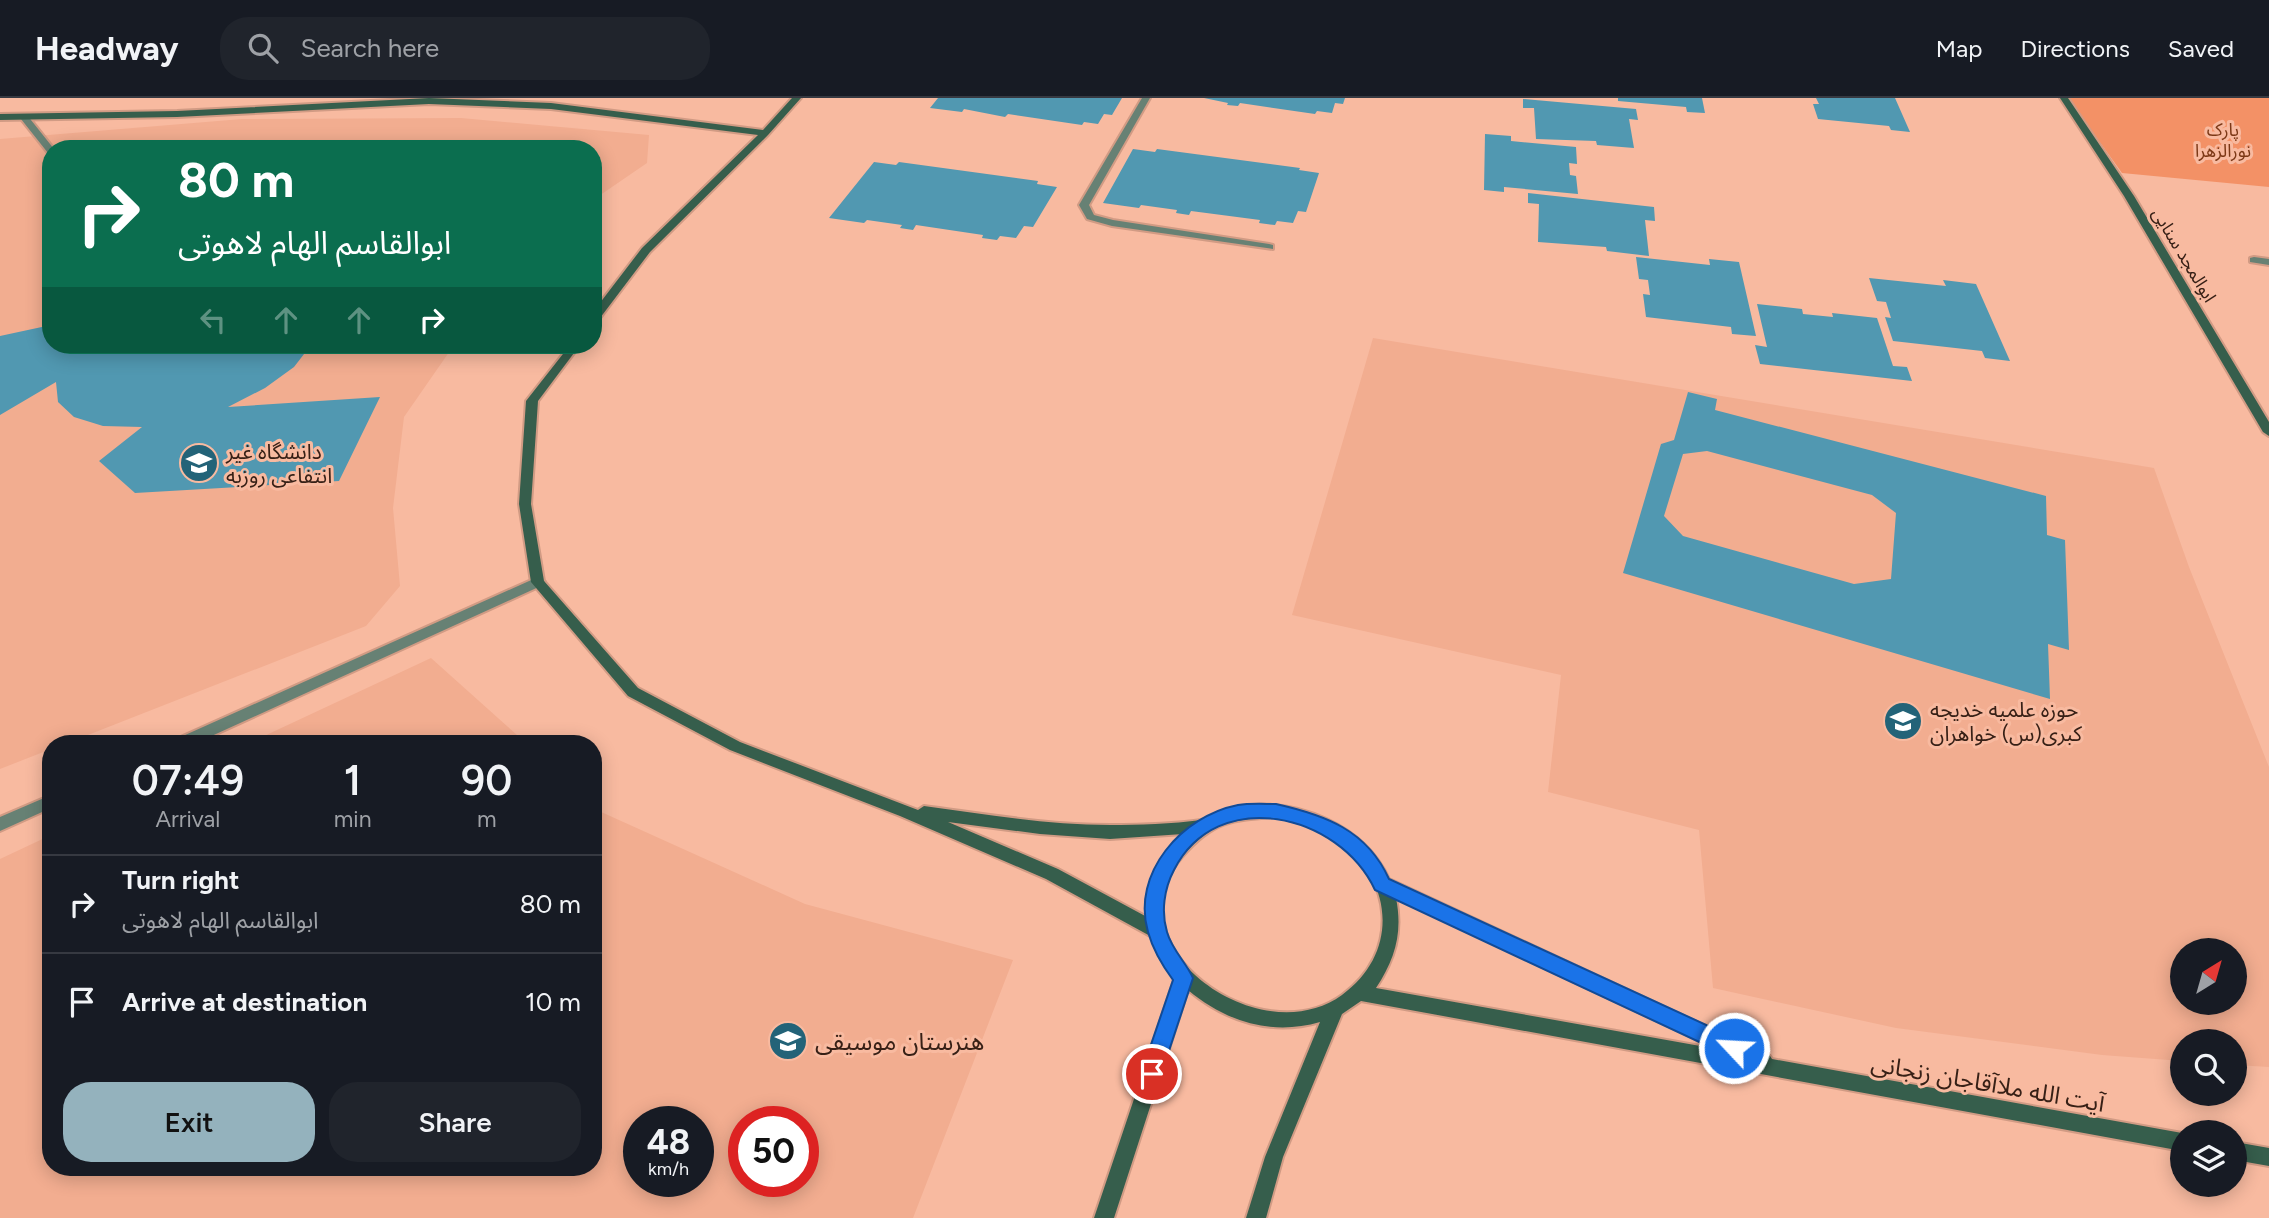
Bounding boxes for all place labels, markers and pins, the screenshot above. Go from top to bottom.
place label: دانشگاه غیر انتفاعی روزبه [225,439,332,488]
school or university icon: دانشگاه غیر انتفاعی روزبه [178,442,220,484]
place label: حوزه علمیه خدیجه کبری(س) خواهران [1930,697,2082,746]
school or university icon: حوزه علمیه خدیجه کبری(س) خواهران [1882,700,1924,742]
school or university icon: هنرستان موسیقی [767,1020,809,1062]
place label: هنرستان موسیقی [815,1027,984,1056]
pin [1122,1044,1182,1104]

